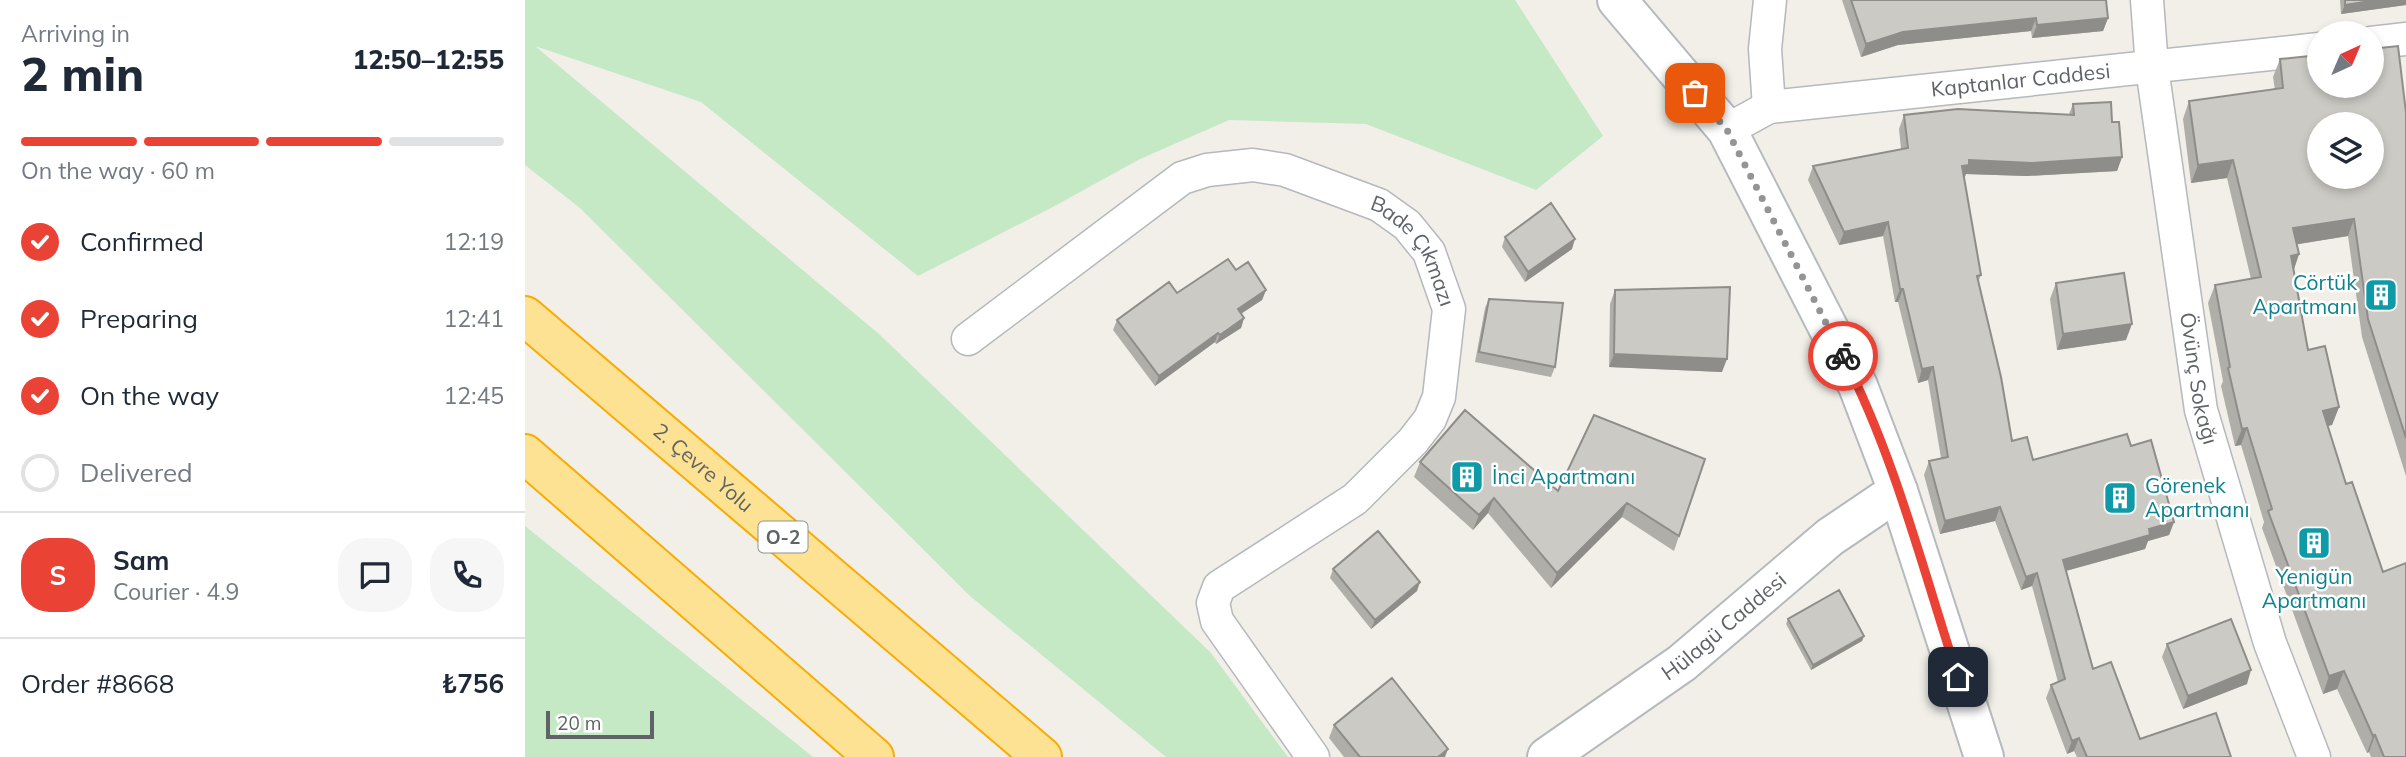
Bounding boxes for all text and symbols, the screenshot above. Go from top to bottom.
text: Arriving in [21,19,130,48]
north arrow [2307,21,2383,98]
map controls [2307,21,2384,189]
text: 12:50–12:55 [353,43,504,76]
text: 2 min [21,45,144,103]
street label: Kaptanlar Caddesi [1930,57,2112,102]
pin [1665,63,1725,123]
icon: bag [1676,74,1714,112]
button: layers [2307,112,2384,189]
text: On the way · 60 m [21,156,215,185]
street label: Bade Çıkmazı [1367,189,1461,309]
icon: check [21,223,59,261]
text: Confirmed [80,225,204,258]
text: 12:19 [444,227,504,256]
place label: Cörtük Apartmanı [2252,269,2357,319]
building icon: Cörtük Apartmanı [2362,276,2400,314]
icon: check [21,300,59,338]
text: Preparing [80,302,198,335]
text: 12:41 [444,304,504,333]
street label: Övünç Sokağı [2175,310,2224,447]
courier [1808,321,1878,391]
icon: bike [1824,337,1862,375]
icon: check [21,377,59,415]
text: On the way [80,379,219,412]
text: 12:45 [444,381,504,410]
street label: 2. Çevre Yolu [648,417,759,517]
text: Delivered [80,456,193,489]
building icon: İnci Apartmanı [1448,458,1486,496]
place label: İnci Apartmanı [1492,463,1635,489]
place label: Görenek Apartmanı [2145,472,2250,522]
building icon: Görenek Apartmanı [2101,479,2139,517]
road number: O-2 [758,522,807,552]
building icon: Yenigün Apartmanı [2295,524,2333,562]
button: chat [338,538,412,612]
button: phone [430,538,504,612]
text: Sam [113,544,169,577]
text: S [50,559,66,592]
place label: Yenigün Apartmanı [2262,563,2366,613]
street label: Hülagü Caddesi [1656,566,1791,685]
text: Courier · 4.9 [113,577,239,606]
pin [1928,647,1988,707]
icon: home [1939,658,1977,696]
text: Order #8668 [21,667,174,700]
text: ₺756 [442,667,504,700]
scale bar [546,708,655,740]
text: 20 m [557,711,601,735]

